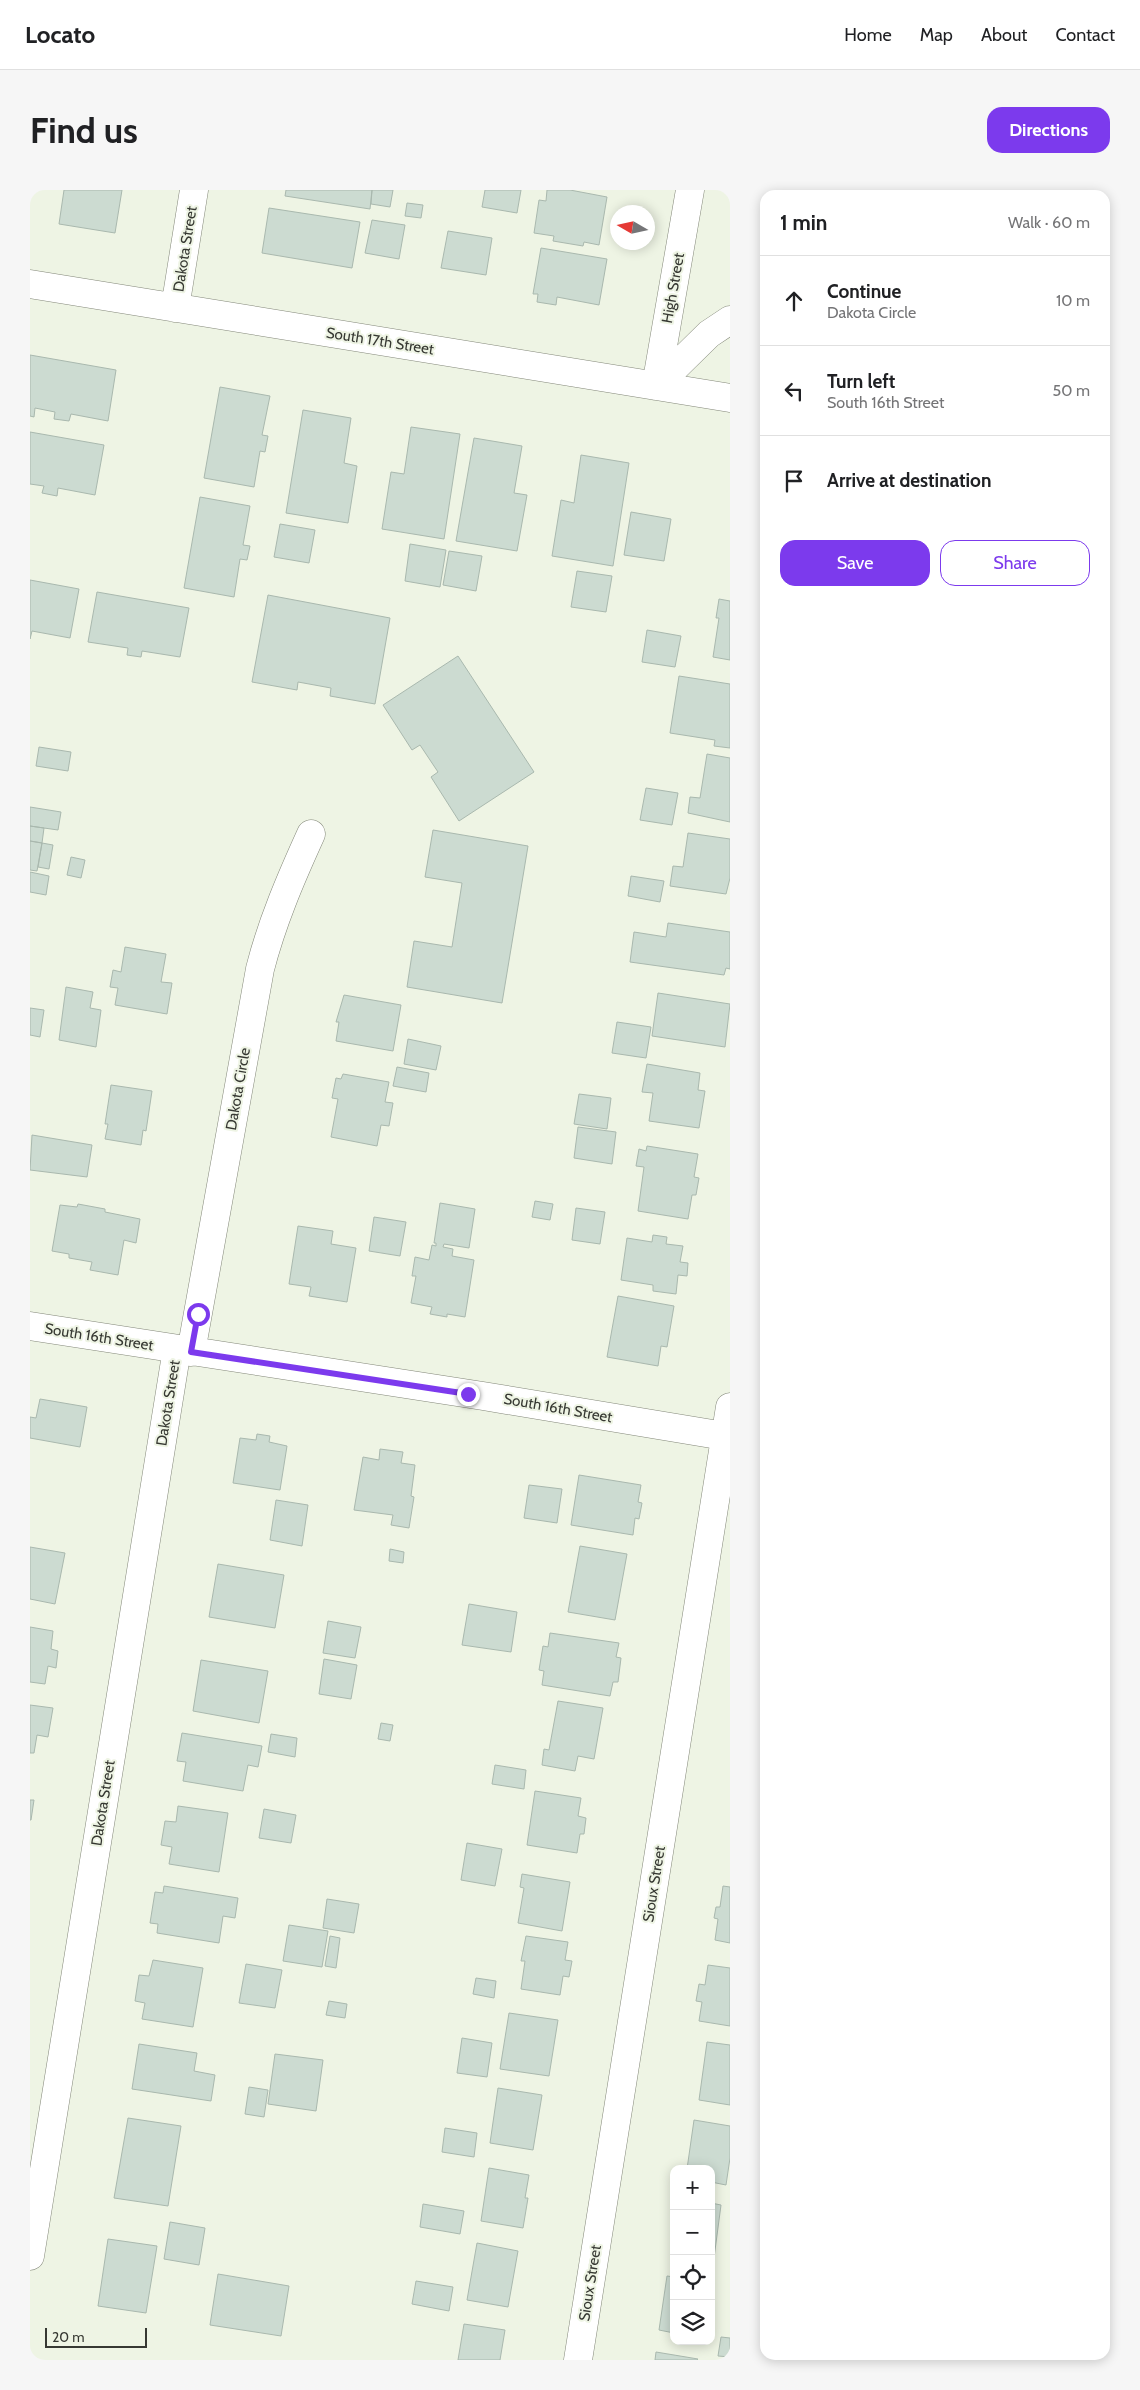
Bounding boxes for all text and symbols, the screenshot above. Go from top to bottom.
text: Locato [25,20,95,49]
text: Home [844,24,892,46]
text: Map [920,24,953,46]
text: About [981,24,1027,46]
text: Contact [1055,24,1115,46]
button: Directions [987,107,1110,153]
text: Find us [30,109,138,152]
street label: Dakota Street [169,205,201,293]
north arrow [610,205,655,250]
text: 1 min [780,210,827,235]
text: Walk · 60 m [1008,213,1090,232]
street label: High Street [658,251,688,325]
text: Continue [827,280,901,303]
icon: ahead [780,287,808,315]
text: 10 m [1056,291,1090,310]
text: Dakota Circle [827,303,916,322]
street label: South 17th Street [325,324,435,358]
text: Turn left [827,370,895,393]
icon: left [780,377,808,405]
text: 50 m [1053,381,1090,400]
text: South 16th Street [827,393,944,412]
icon: arrive [780,467,808,495]
text: Arrive at destination [827,469,991,492]
button: Save [780,540,930,586]
button: Share [940,540,1090,586]
street label: Dakota Circle [222,1046,254,1132]
route start [187,1303,210,1326]
street label: South 16th Street [43,1320,155,1354]
street label: Dakota Street [152,1359,184,1447]
route end [457,1383,480,1406]
street label: South 16th Street [502,1390,614,1426]
street label: Dakota Street [87,1759,119,1847]
street label: Sioux Street [639,1845,669,1923]
map controls [670,2165,715,2345]
button: + [670,2165,715,2210]
button: − [670,2210,715,2255]
street label: Sioux Street [575,2244,605,2322]
button: locate [670,2255,715,2300]
button: layers [670,2300,715,2345]
scale bar [45,2325,148,2348]
text: 20 m [52,2328,85,2346]

